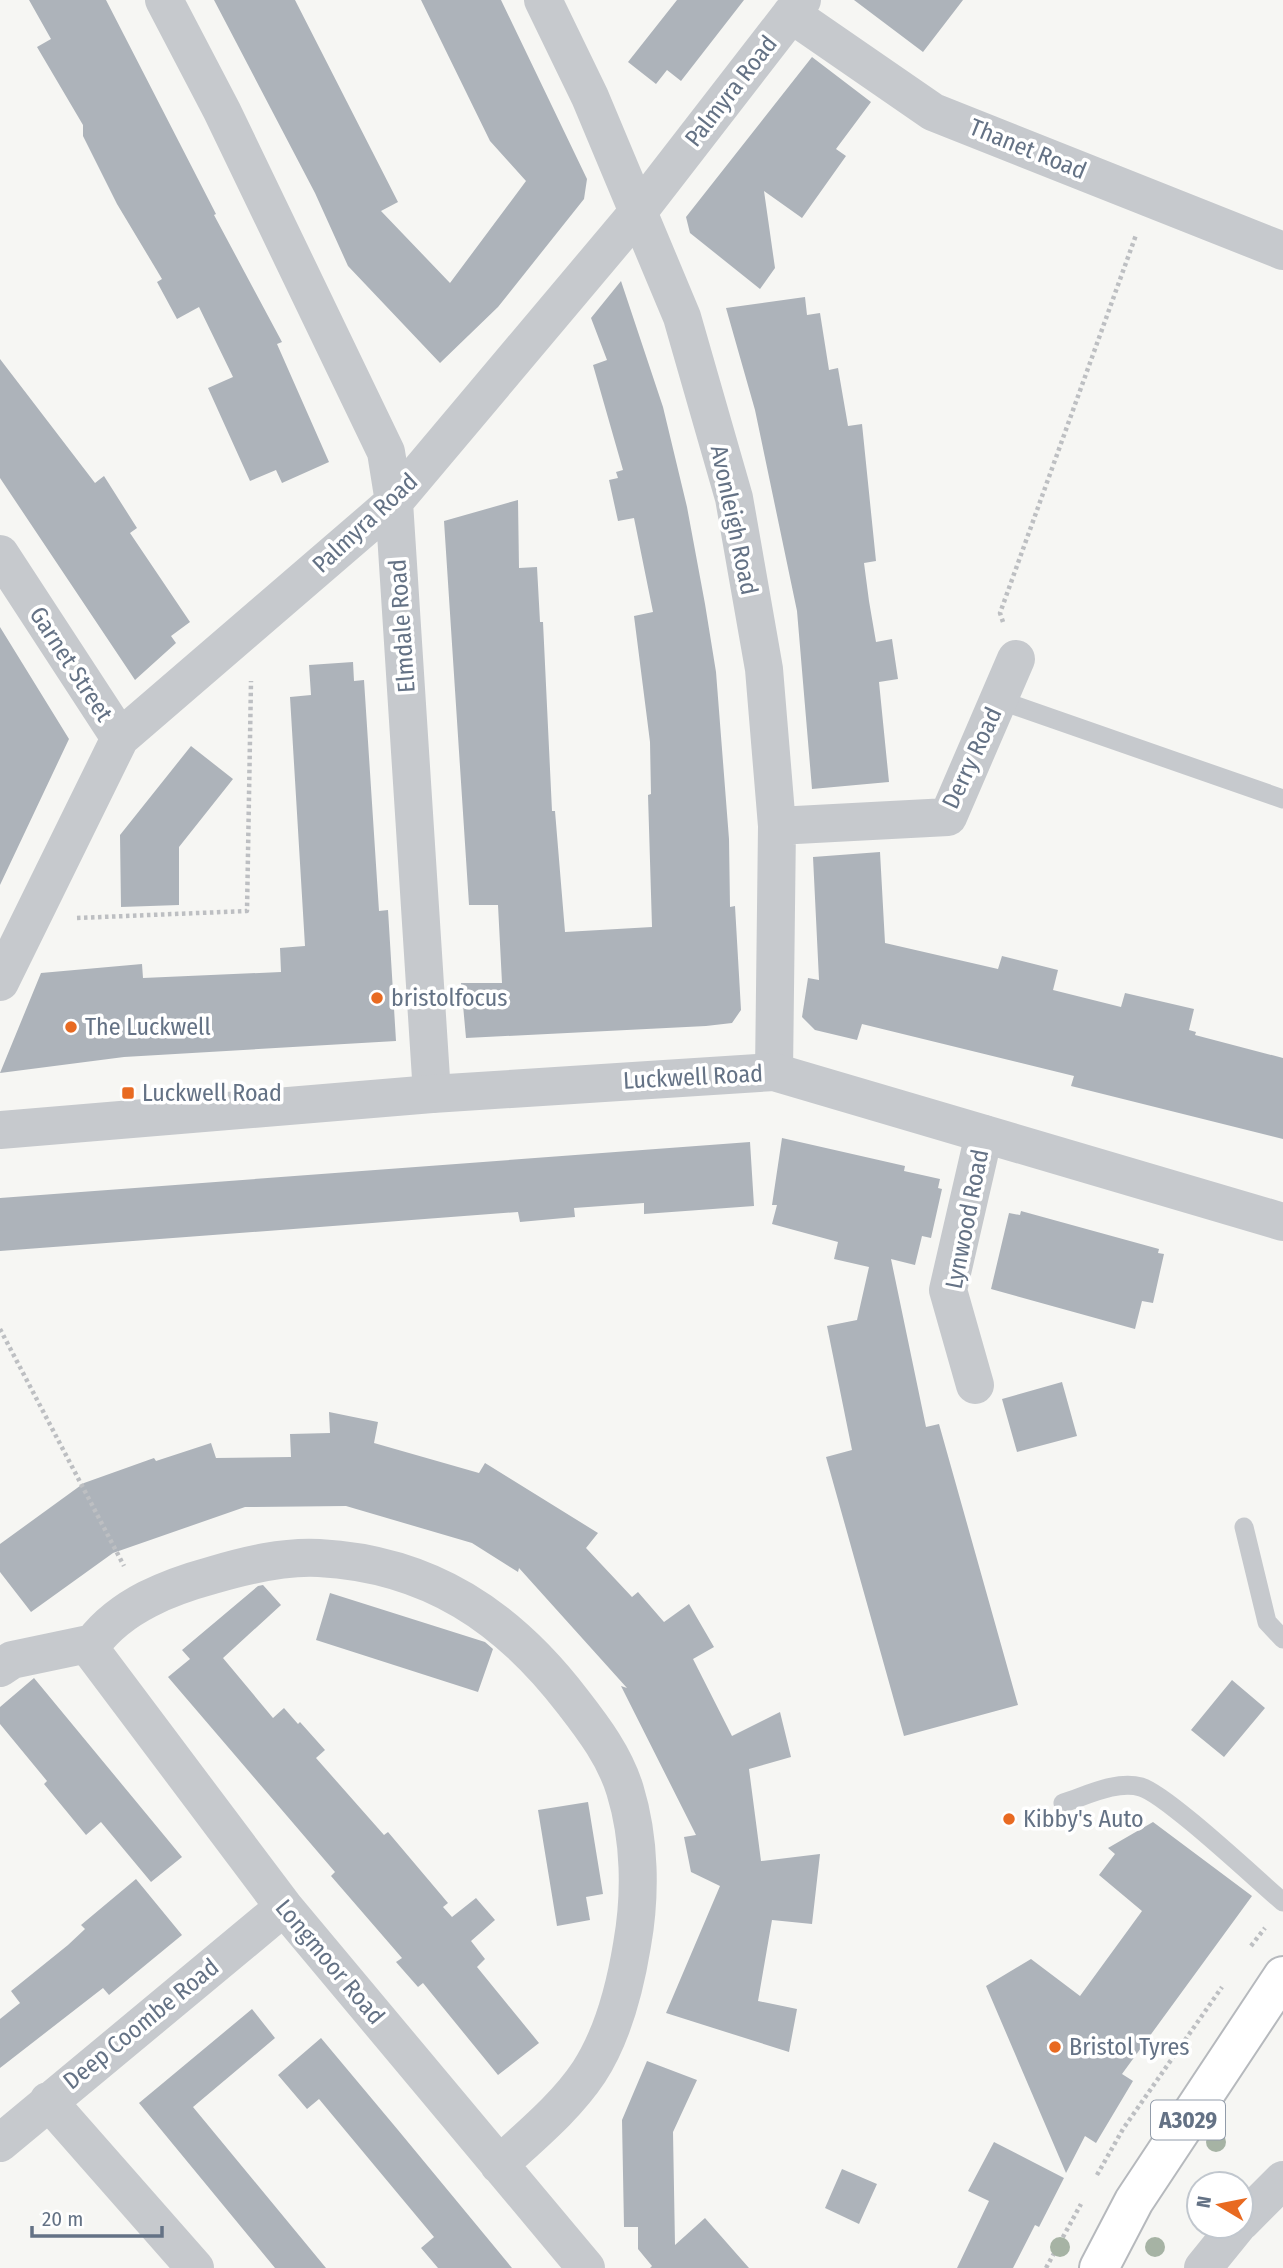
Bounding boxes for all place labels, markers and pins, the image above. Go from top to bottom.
place label: bristolfocus [391,984,508,1012]
marker: bristolfocus [369,990,385,1006]
place label: The Luckwell [85,1013,211,1041]
marker: The Luckwell [63,1019,79,1035]
place label: Luckwell Road [142,1079,282,1107]
marker: Luckwell Road [120,1085,136,1101]
place label: Kibby's Auto [1023,1805,1144,1833]
marker: Kibby's Auto [1001,1811,1017,1827]
place label: Bristol Tyres [1069,2033,1190,2061]
marker: Bristol Tyres [1047,2039,1063,2055]

